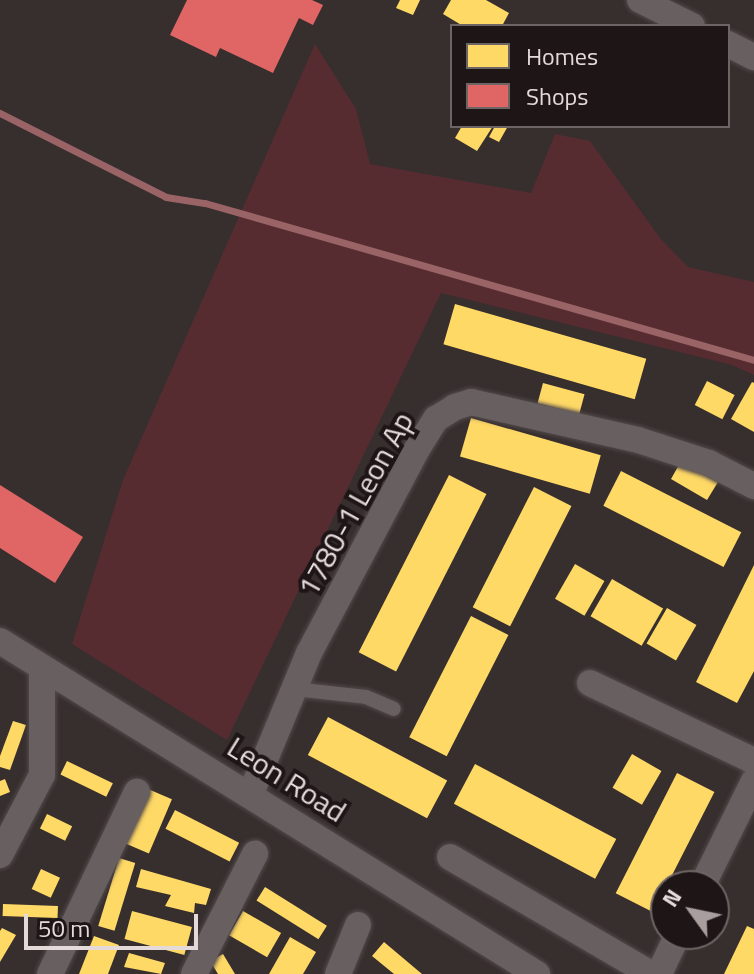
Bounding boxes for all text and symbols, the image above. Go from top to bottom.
legend [450,24,730,128]
text: Homes [526,38,598,74]
text: Shops [526,78,588,114]
street label: 1780-1 Leon Ap [289,405,421,603]
street label: Leon Road [221,729,353,829]
north arrow [650,870,730,950]
text: N [653,882,690,914]
scale bar [28,898,202,948]
text: 50 m [38,910,90,946]

